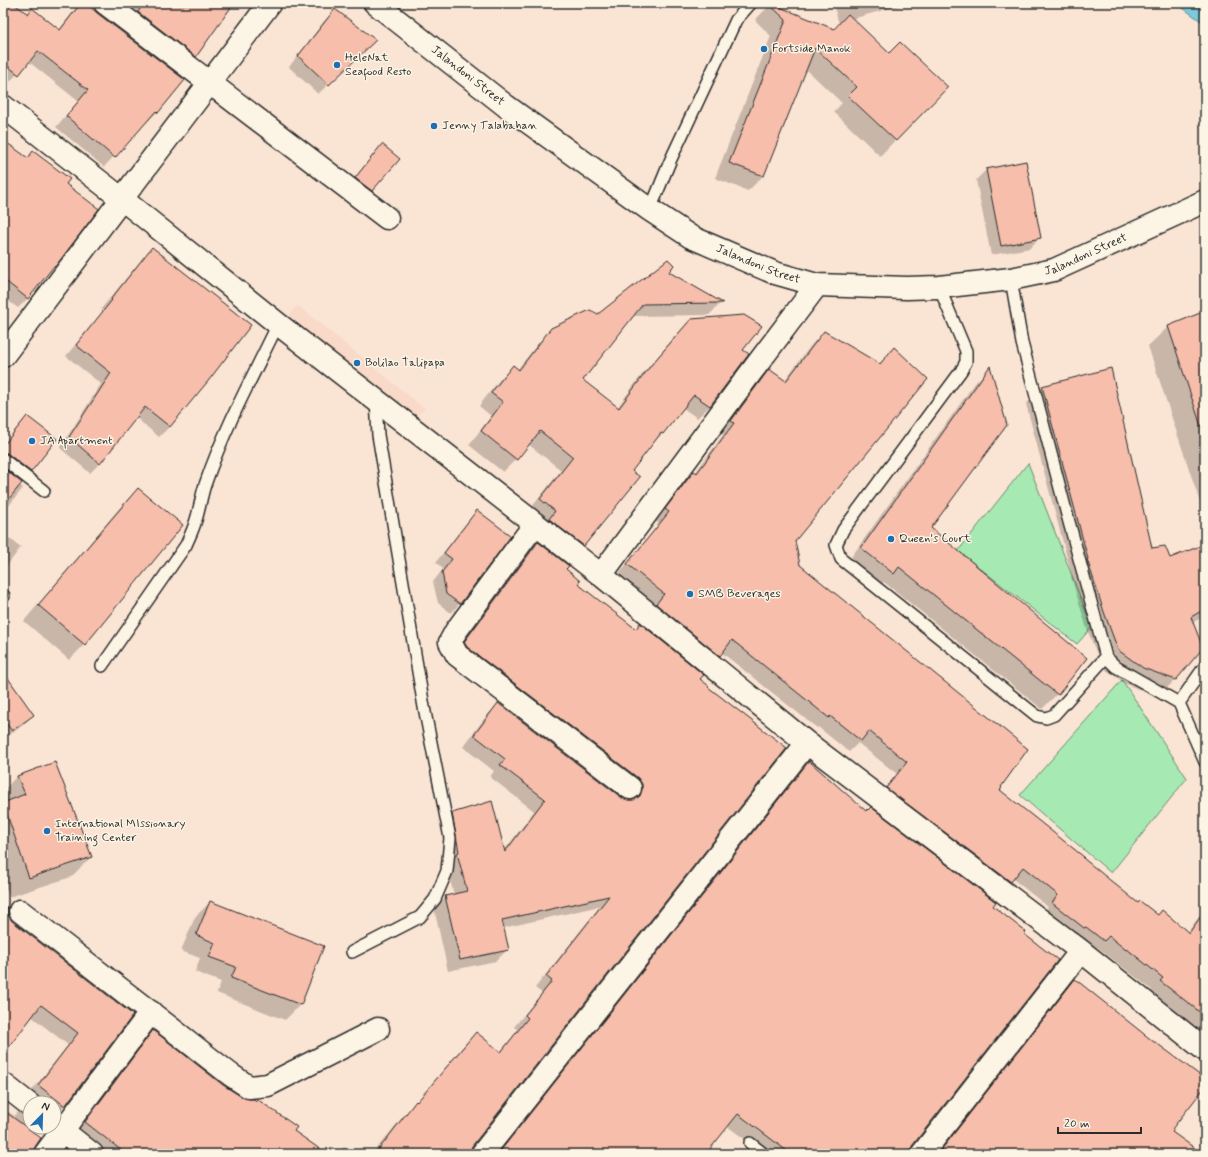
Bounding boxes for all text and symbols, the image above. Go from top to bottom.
place label: Fortside Manok [772,41,851,57]
street label: Jalandoni Street [428,42,508,110]
marker: Fortside Manok [759,44,769,54]
place label: HeleNat Seafood Resto [345,50,411,81]
marker: HeleNat Seafood Resto [332,60,342,70]
place label: Jenny Talabahan [442,118,538,134]
marker: Jenny Talabahan [429,121,439,131]
street label: Jalandoni Street [1043,229,1130,280]
street label: Jalandoni Street [714,241,802,288]
place label: Bolilao Talipapa [365,355,445,371]
marker: Bolilao Talipapa [352,358,362,368]
place label: JA Apartment [40,433,113,449]
marker: JA Apartment [27,436,37,446]
place label: Queen's Court [899,531,971,547]
marker: Queen's Court [886,534,896,544]
place label: SMB Beverages [698,586,781,602]
marker: SMB Beverages [685,589,695,599]
place label: International MIssionary Training Center [55,816,185,847]
marker: International MIssionary Training Center [42,826,52,836]
north arrow [22,1095,62,1135]
text: N [39,1099,52,1115]
scale bar [1058,1109,1141,1135]
text: 20 m [1064,1116,1090,1132]

